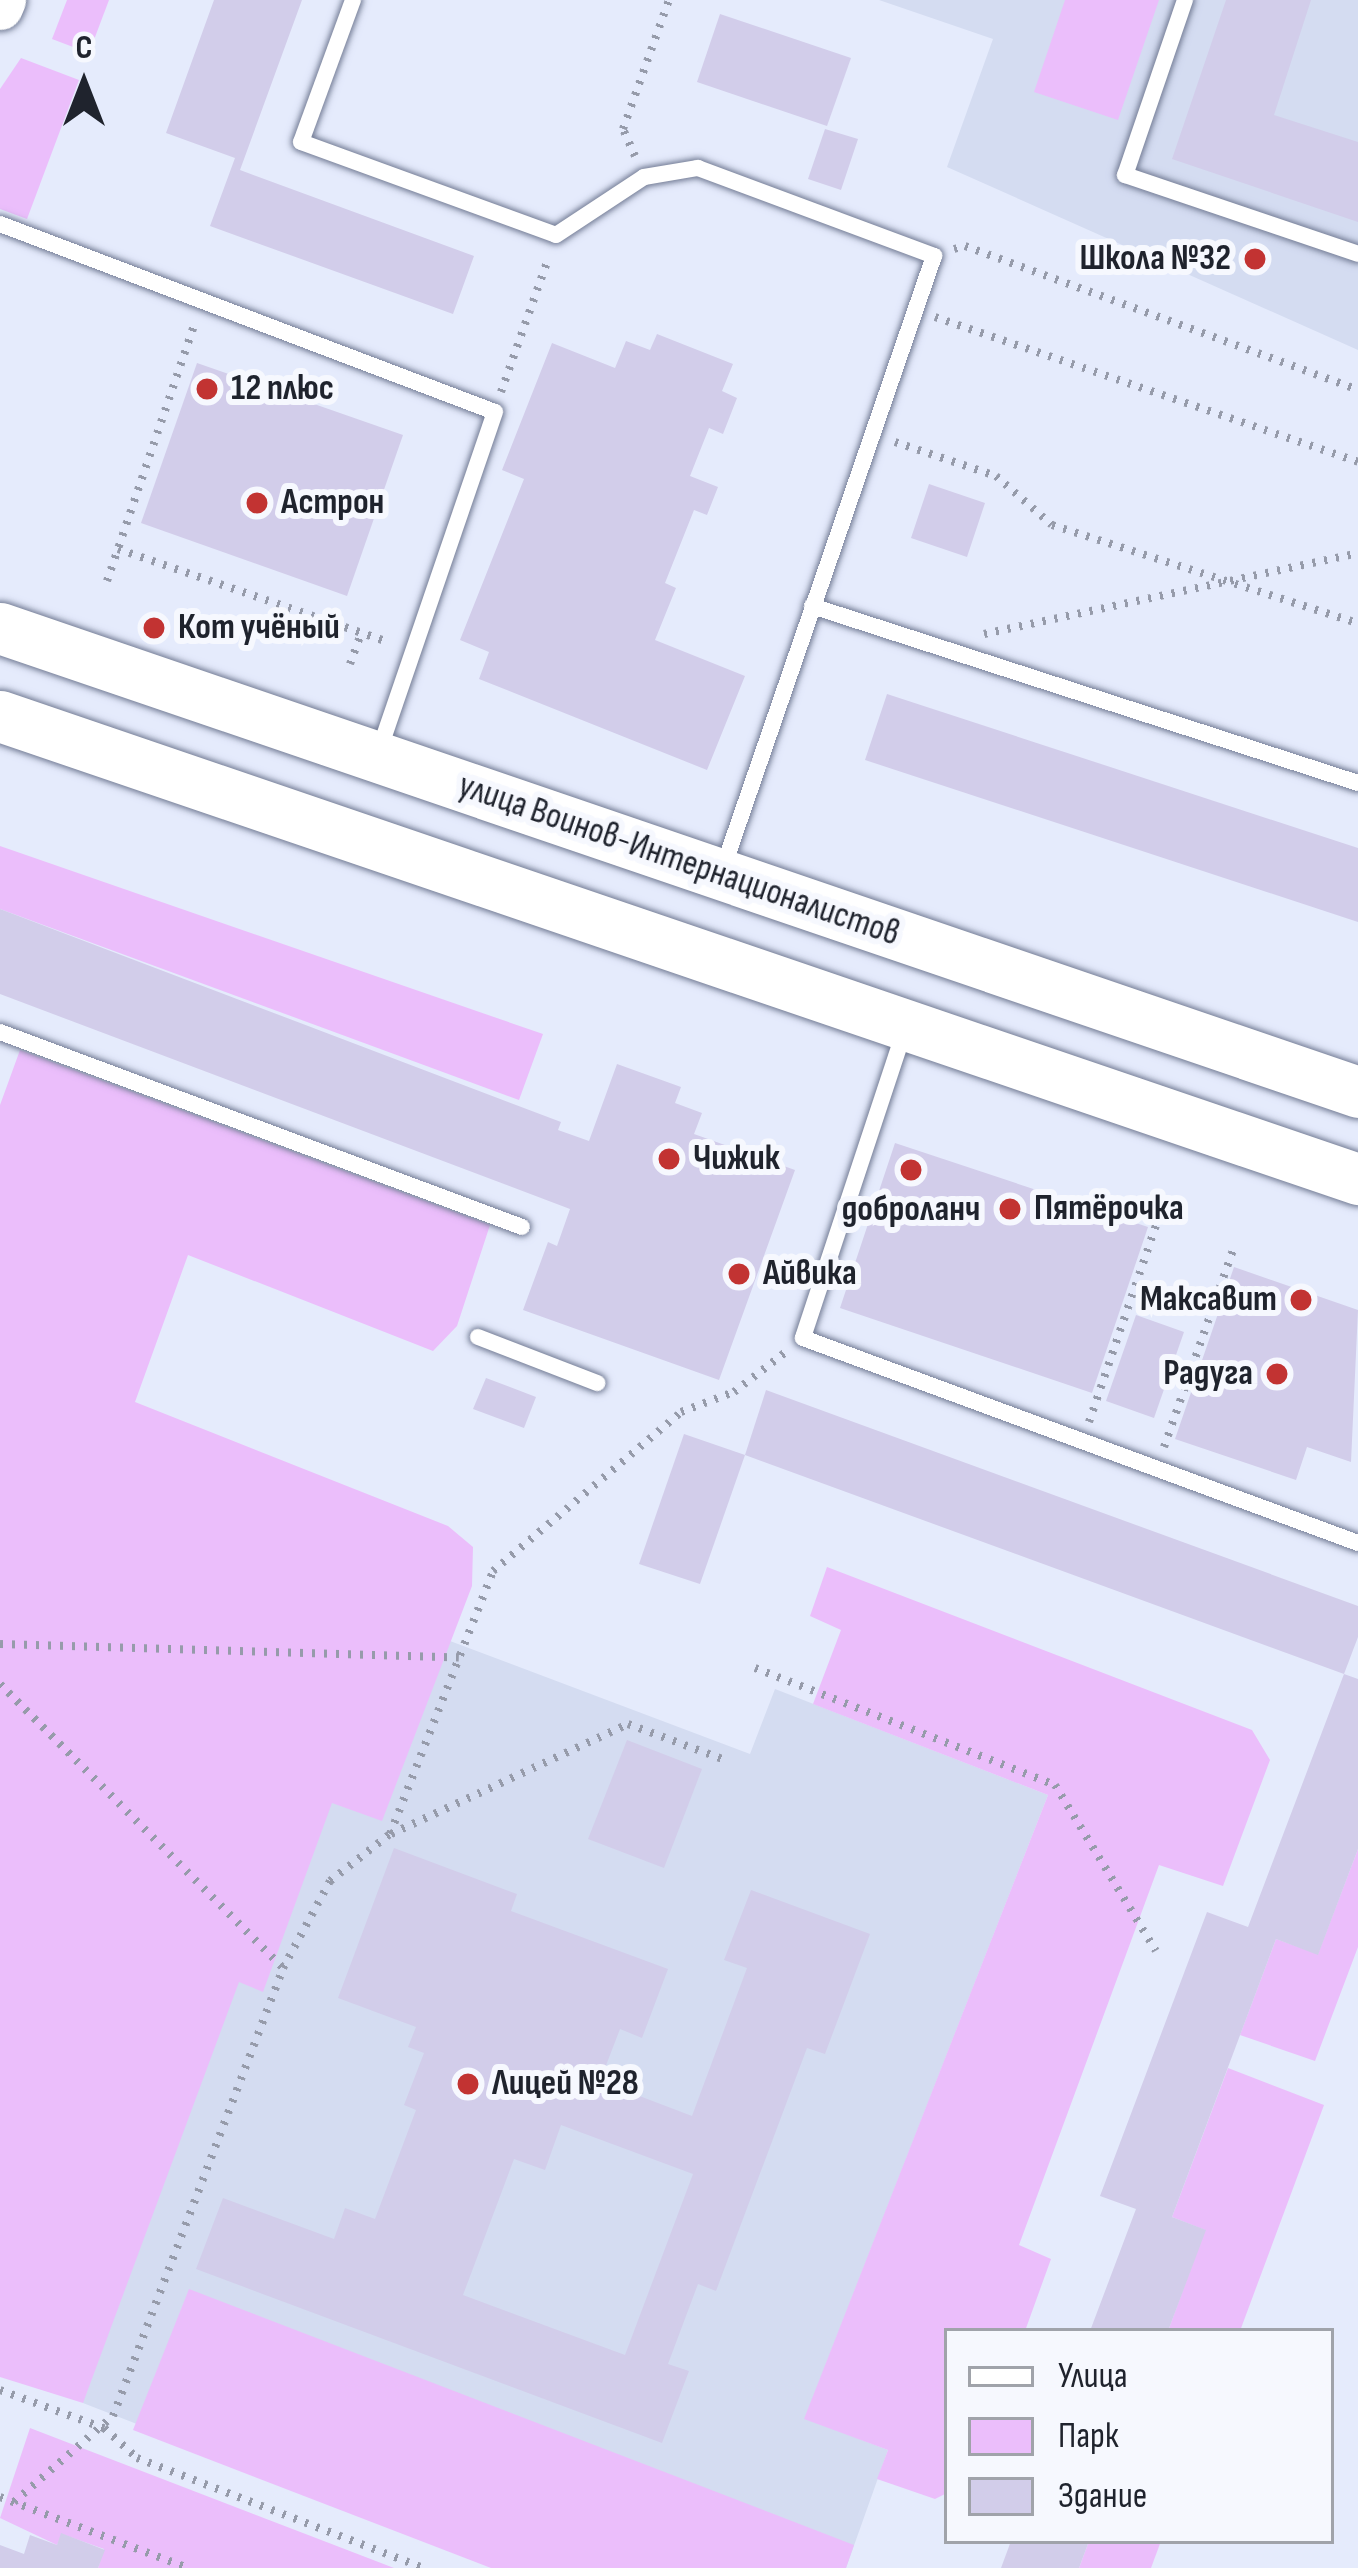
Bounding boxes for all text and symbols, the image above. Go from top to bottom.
north arrow [24,24,144,144]
text: С [76,28,92,68]
place label: Школа №32 [1080,237,1231,281]
marker: Школа №32 [1242,246,1268,272]
place label: 12 плюс [231,367,334,411]
marker: 12 плюс [194,376,220,402]
place label: Астрон [281,481,384,525]
marker: Астрон [244,490,270,516]
place label: Кот учёный [178,606,340,650]
marker: Кот учёный [141,615,167,641]
street label: улица Воинов-Интернационалистов [453,764,905,956]
place label: Чижик [693,1137,780,1181]
marker: Чижик [656,1146,682,1172]
marker: доброланч [898,1157,924,1183]
place label: Пятёрочка [1034,1187,1184,1231]
place label: доброланч [842,1188,980,1232]
marker: Пятёрочка [997,1196,1023,1222]
place label: Айвика [763,1252,857,1296]
marker: Айвика [726,1261,752,1287]
place label: Максавит [1140,1278,1277,1322]
marker: Максавит [1288,1287,1314,1313]
place label: Радуга [1163,1352,1253,1396]
marker: Радуга [1264,1361,1290,1387]
place label: Лицей №28 [492,2062,639,2106]
marker: Лицей №28 [455,2071,481,2097]
legend [944,2328,1334,2544]
text: Улица [1058,2355,1128,2398]
text: Парк [1058,2415,1119,2458]
text: Здание [1058,2475,1147,2518]

